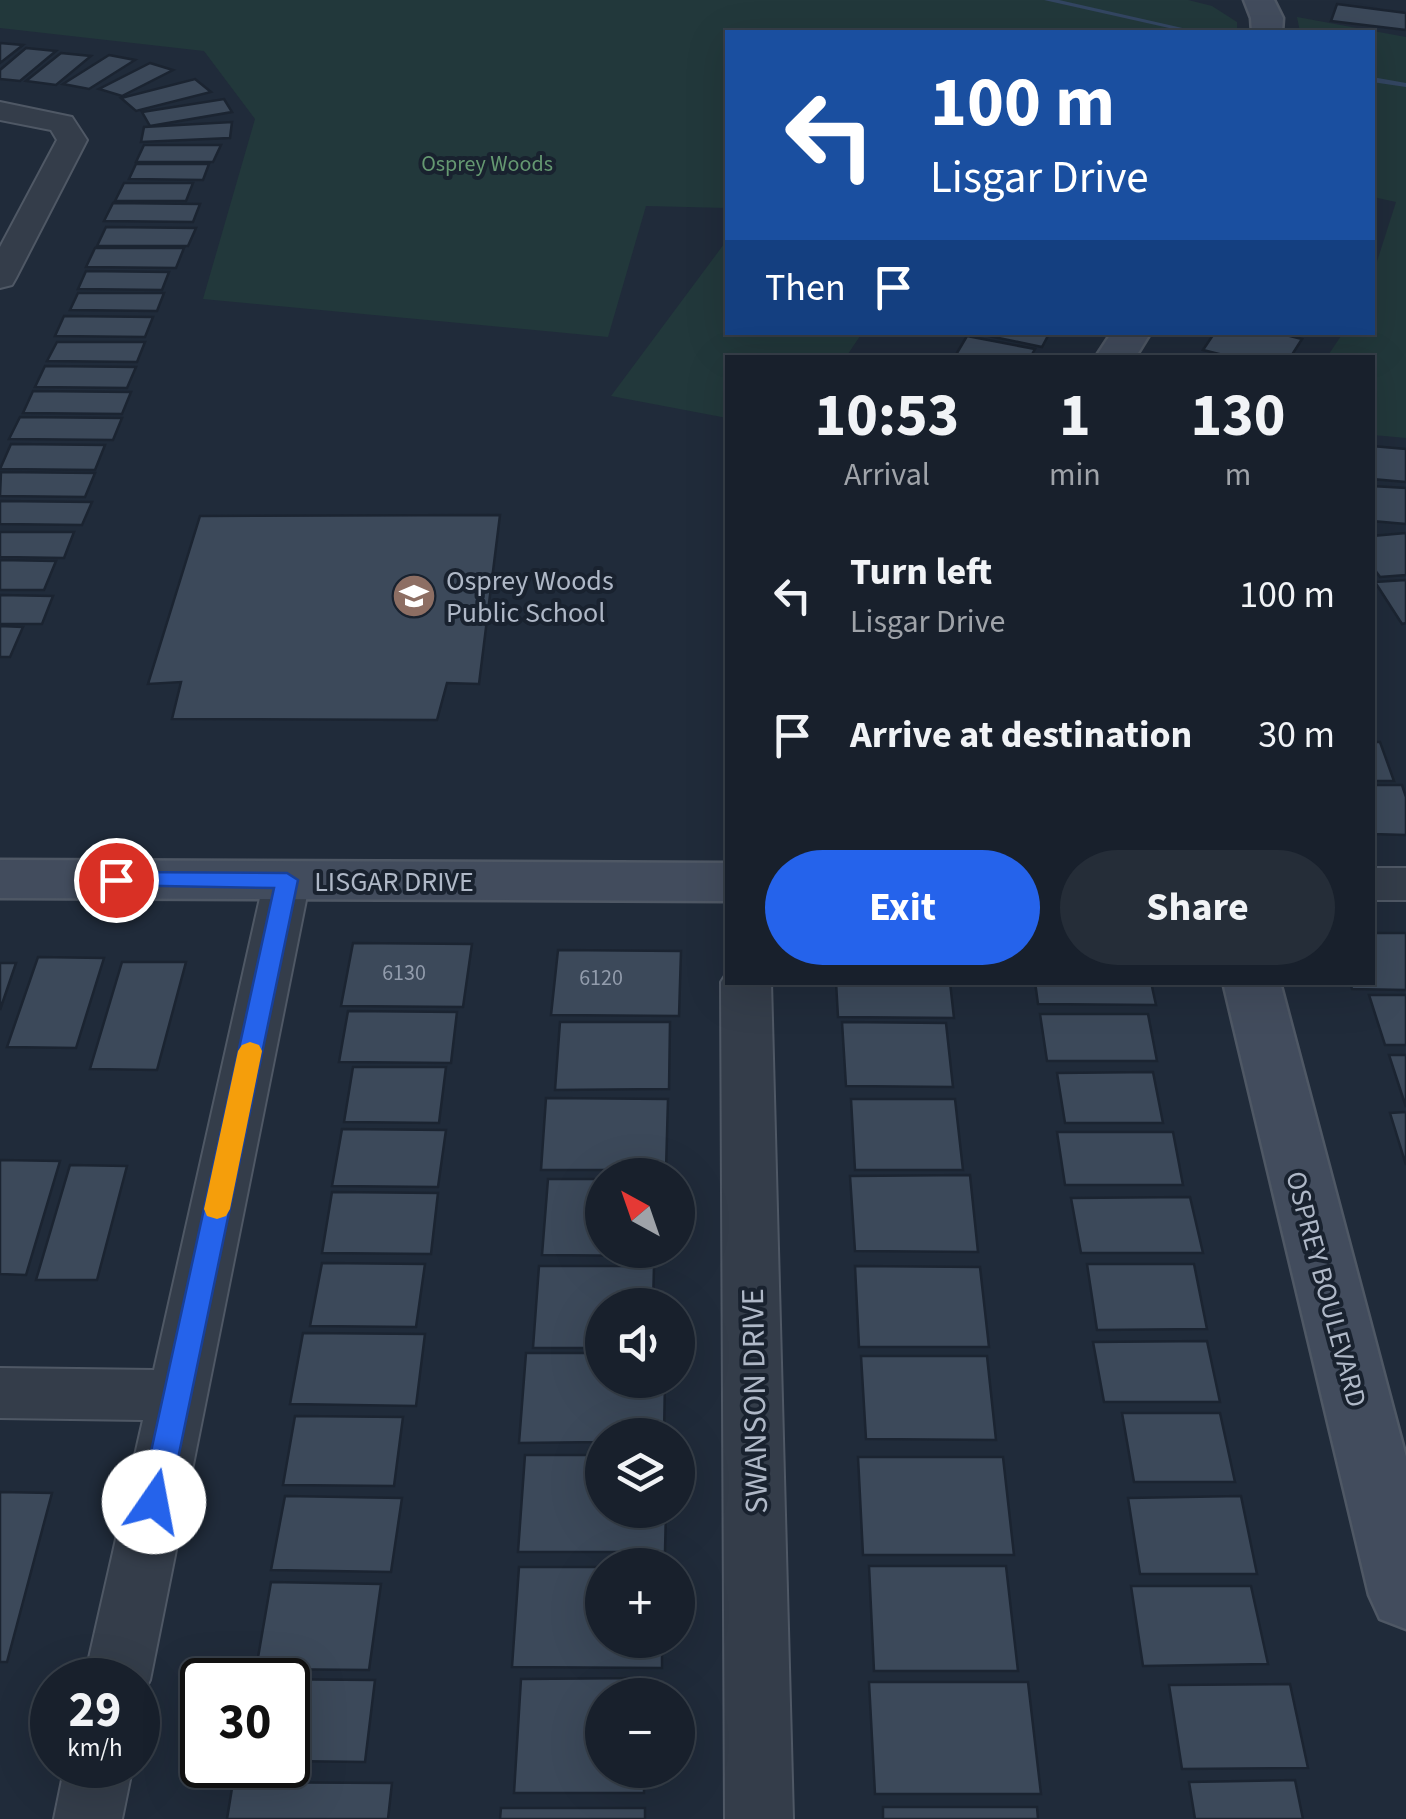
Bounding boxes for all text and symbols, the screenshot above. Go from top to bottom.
text: 100 m [930,53,1115,153]
icon: left [765,70,895,200]
text: Lisgar Drive [930,146,1149,210]
park label: Osprey Woods [421,148,553,180]
icon: arrive [866,260,921,315]
text: Then [765,261,846,315]
text: 10:53 [815,374,959,459]
text: 1 [1059,374,1091,459]
text: 130 [1190,374,1285,459]
text: Arrival [844,452,930,498]
text: min [1049,452,1101,498]
text: m [1225,452,1251,498]
text: Turn left [850,545,992,599]
place label: Osprey Woods Public School [446,561,614,633]
icon: left [765,568,820,623]
text: 100 m [1239,568,1335,622]
school or university icon: Osprey Woods Public School [391,573,437,619]
text: Lisgar Drive [850,599,1005,645]
icon: arrive [765,708,820,763]
text: Arrive at destination [850,708,1192,762]
text: 30 m [1258,708,1335,762]
pin [74,838,159,923]
button: Exit [765,850,1040,965]
button: Share [1060,850,1335,965]
icon: arrive [89,853,144,908]
street label: LISGAR DRIVE [314,862,474,902]
house number: 6130 [382,957,426,989]
house number: 6120 [579,962,623,994]
north arrow [585,1158,695,1268]
map controls [585,1158,695,1788]
street label: OSPREY BOULEVARD [1275,1167,1377,1412]
button: sound [585,1288,695,1398]
street label: SWANSON DRIVE [730,1288,780,1514]
button: layers [585,1418,695,1528]
position arrow [102,1450,206,1554]
button: + [585,1548,695,1658]
speed limit sign: 30 [180,1658,310,1788]
text: 29 [69,1675,121,1746]
button: − [585,1678,695,1788]
text: km/h [67,1730,123,1766]

